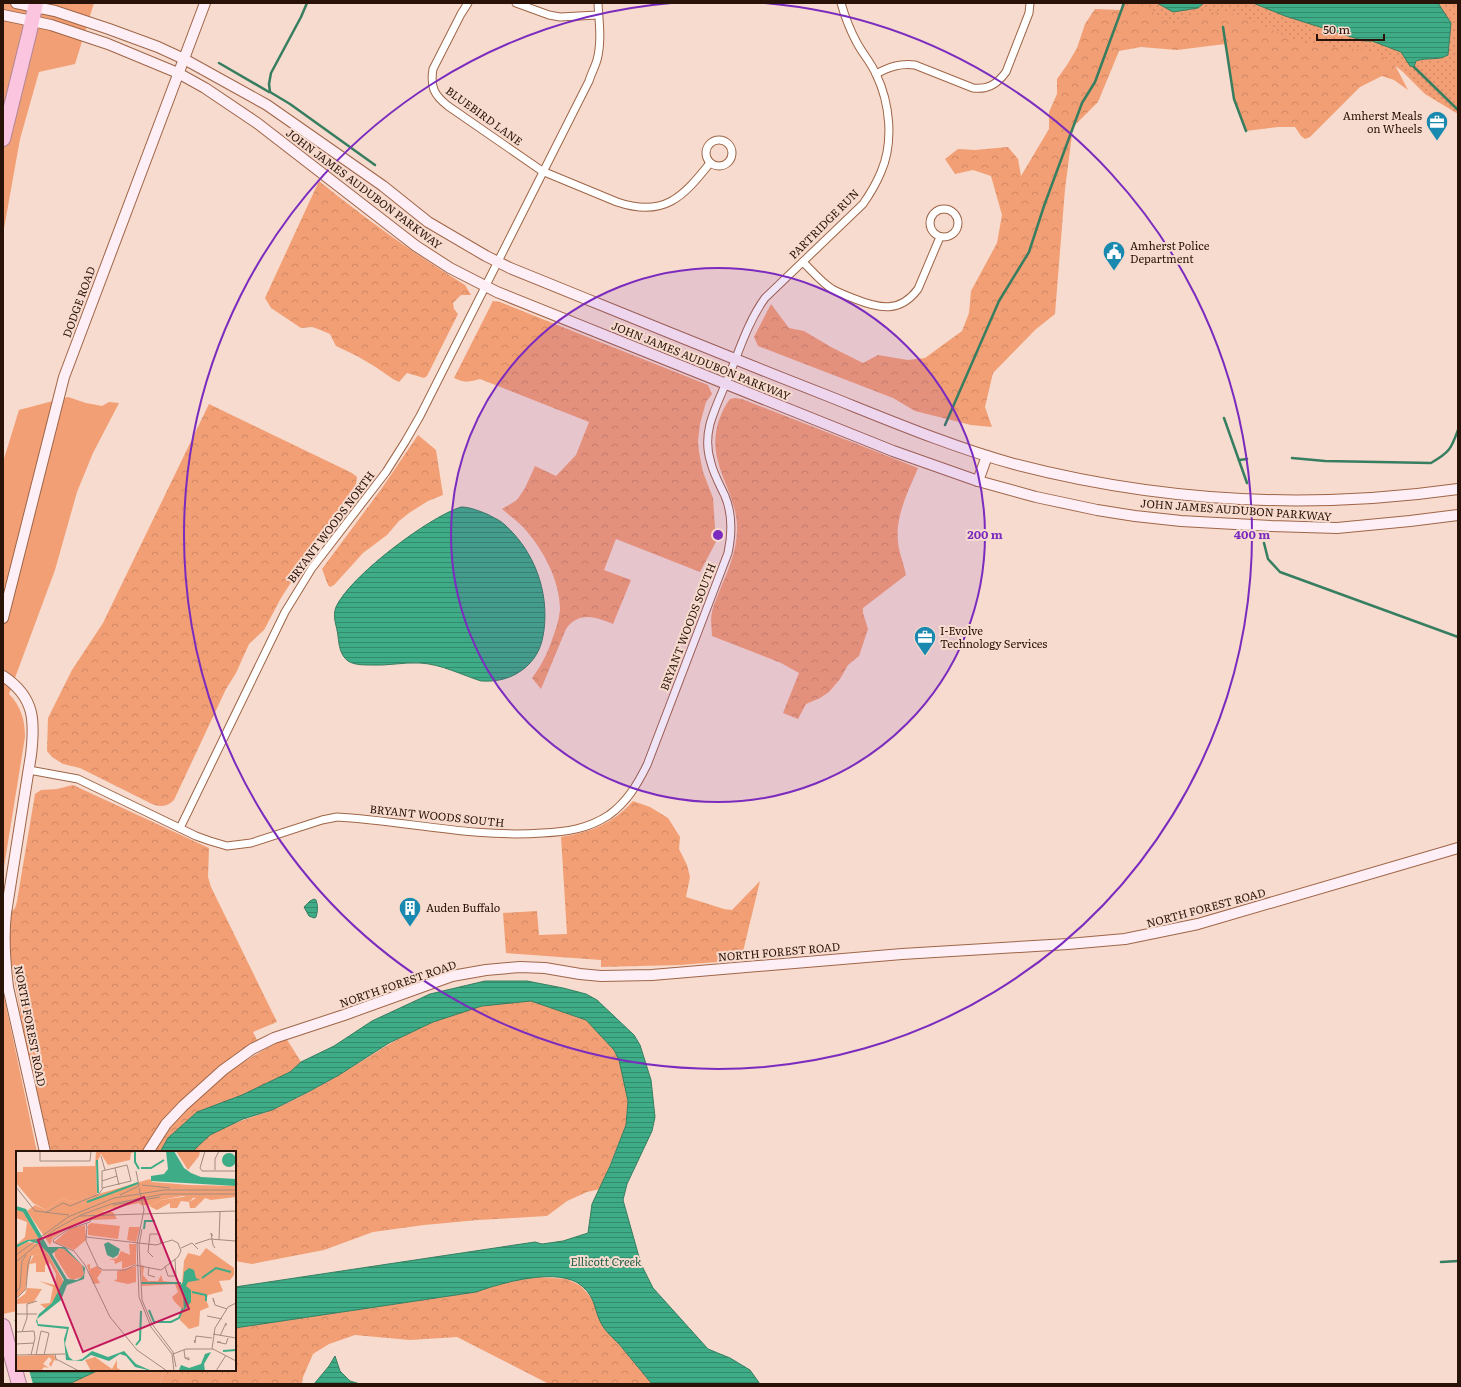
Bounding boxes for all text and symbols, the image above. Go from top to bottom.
scale bar [1317,16,1384,42]
text: 50 m [1323,20,1350,38]
street label: BLUEBIRD LANE [443,82,526,148]
place label: Amherst Meals on Wheels [1343,107,1422,136]
office icon: Amherst Meals on Wheels [1424,109,1450,142]
street label: JOHN JAMES AUDUBON PARKWAY [283,124,446,252]
street label: PARTRIDGE RUN [785,185,862,262]
place label: Amherst Police Department [1130,237,1210,266]
public building icon: Amherst Police Department [1101,239,1127,272]
street label: DODGE ROAD [58,264,98,339]
street label: JOHN JAMES AUDUBON PARKWAY [609,317,793,403]
street label: BRYANT WOODS NORTH [283,467,378,586]
street label: JOHN JAMES AUDUBON PARKWAY [1140,494,1332,524]
text: 200 m [967,525,1003,543]
text: 400 m [1234,525,1270,543]
centre of rings [711,528,725,542]
street label: BRYANT WOODS SOUTH [655,561,719,693]
place label: I-Evolve Technology Services [940,622,1047,651]
office icon: I-Evolve Technology Services [912,624,938,657]
street label: BRYANT WOODS SOUTH [369,800,505,830]
street label: NORTH FOREST ROAD [1144,883,1267,931]
building icon: Auden Buffalo [397,895,423,928]
place label: Auden Buffalo [426,899,500,915]
street label: NORTH FOREST ROAD [717,938,841,964]
street label: NORTH FOREST ROAD [337,956,458,1011]
street label: NORTH FOREST ROAD [11,964,51,1088]
inset map [16,1151,236,1371]
water label: Ellicott Creek [570,1252,642,1270]

